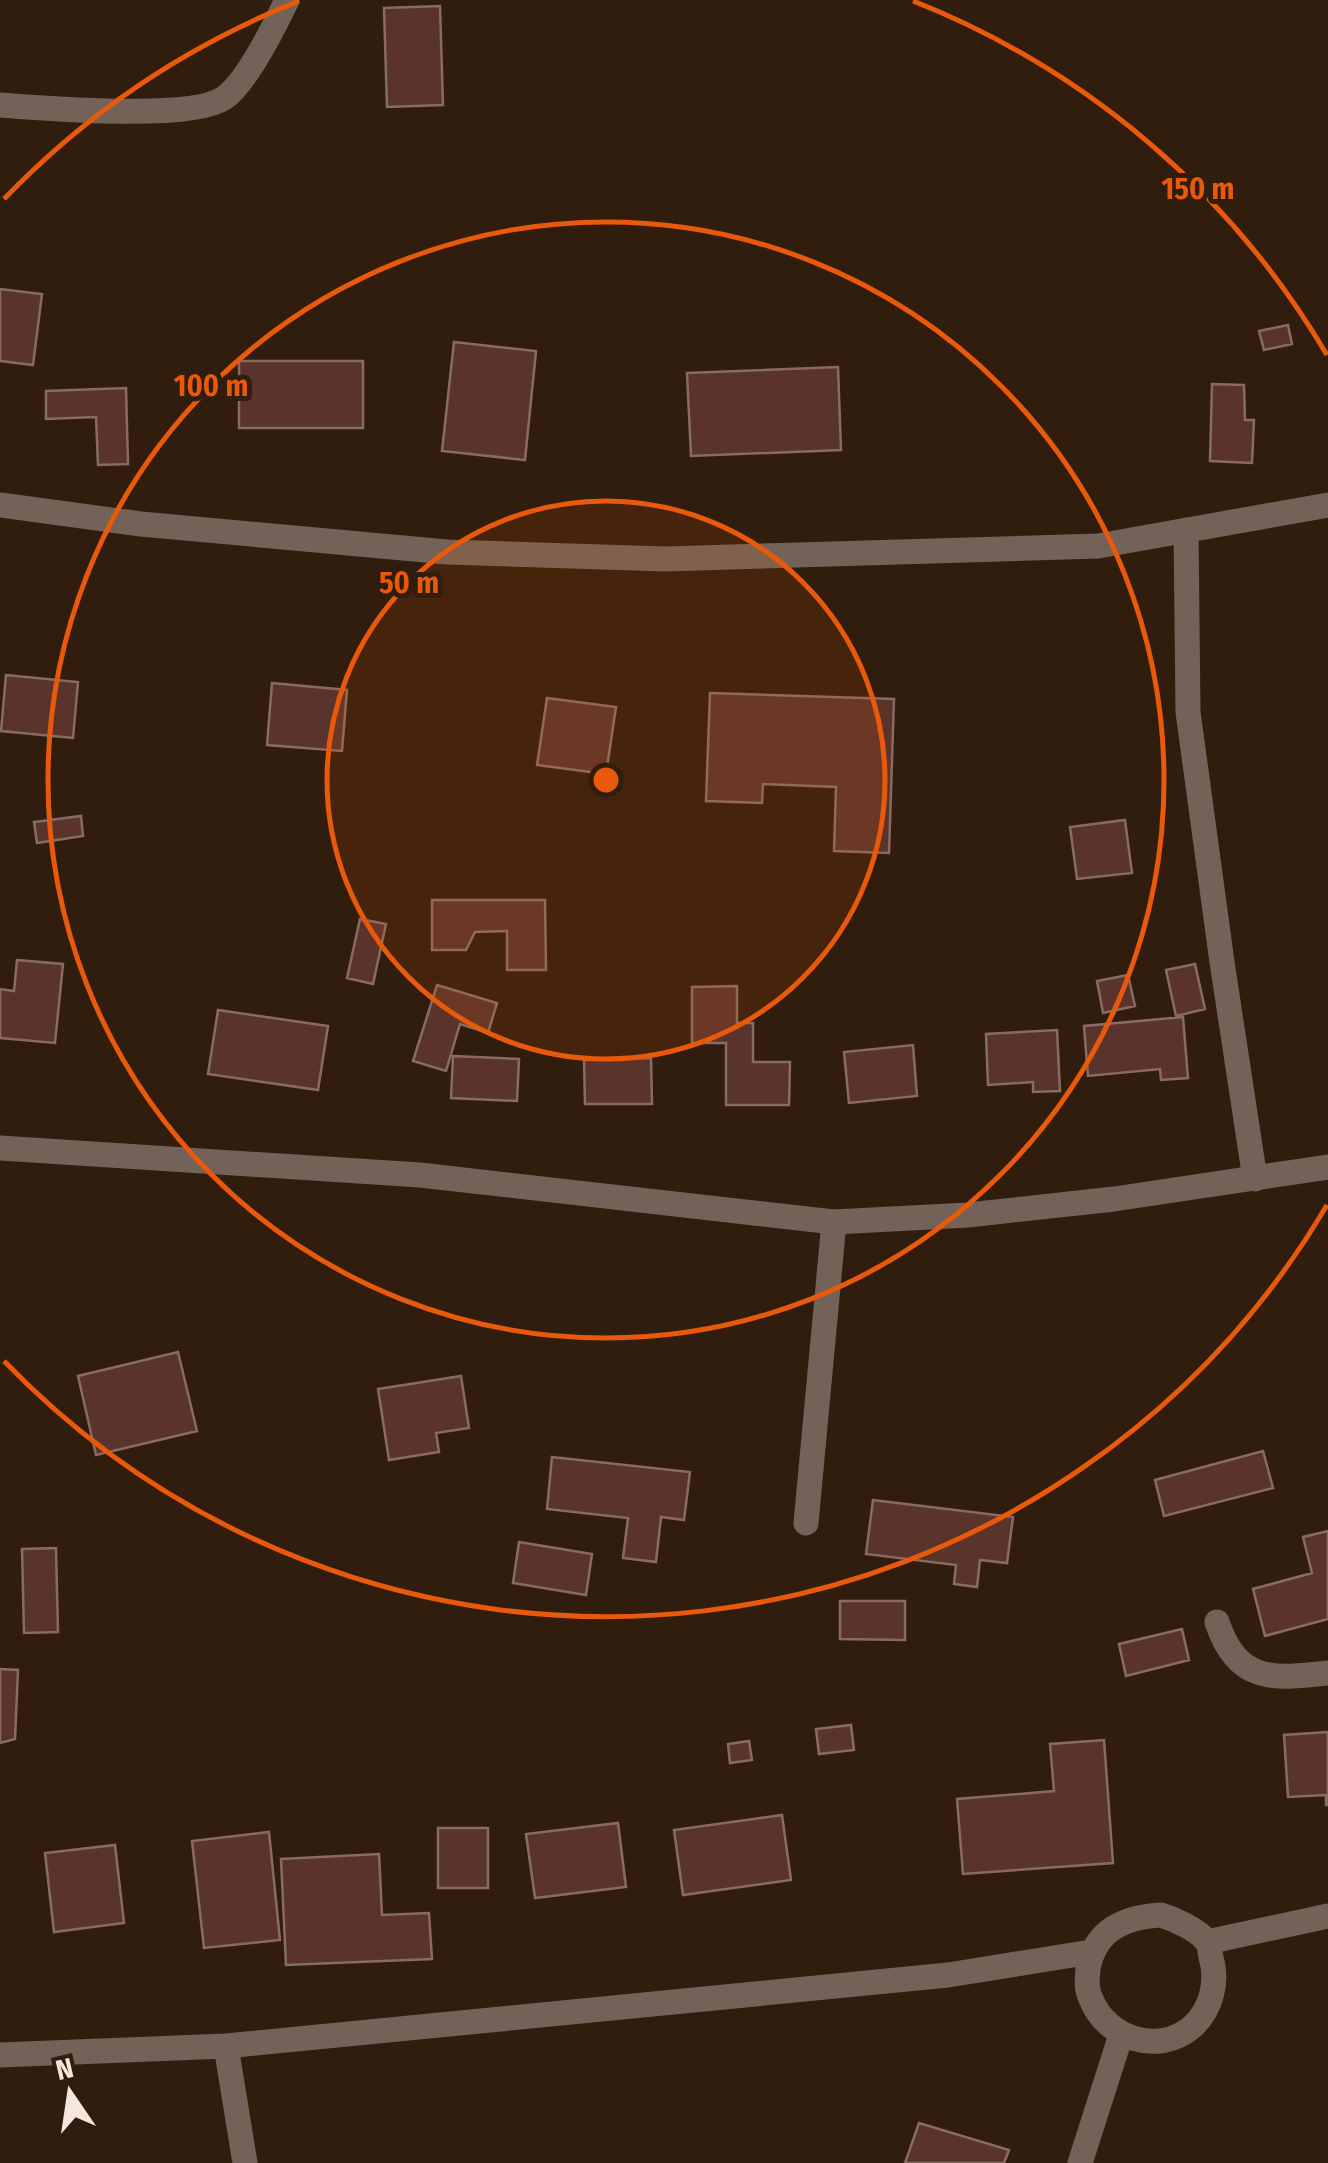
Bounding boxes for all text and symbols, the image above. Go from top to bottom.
text: 150 m [1162,171,1234,207]
text: 100 m [174,368,248,404]
text: 50 m [379,565,439,601]
centre of rings [588,762,624,798]
north arrow [20,2043,120,2143]
text: N [53,2051,76,2087]

